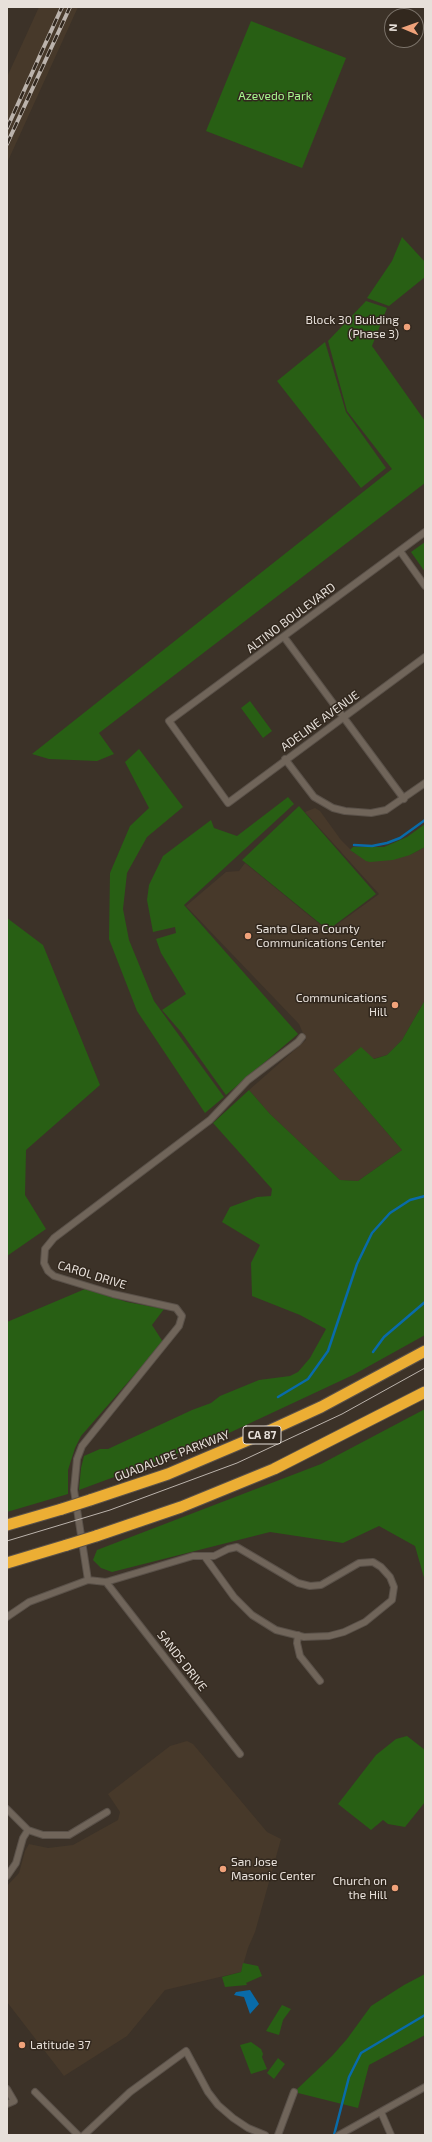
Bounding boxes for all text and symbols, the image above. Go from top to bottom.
north arrow [384,8,424,48]
text: N [386,23,399,32]
park label: Azevedo Park [238,89,312,103]
place label: Block 30 Building (Phase 3) [306,313,399,341]
marker: Block 30 Building (Phase 3) [402,322,412,332]
street label: ALTINO BOULEVARD [244,580,338,656]
street label: ADELINE AVENUE [278,688,362,754]
place label: Santa Clara County Communications Center [256,922,386,950]
marker: Santa Clara County Communications Center [243,931,253,941]
place label: Communications Hill [296,991,387,1019]
marker: Communications Hill [390,1000,400,1010]
street label: CAROL DRIVE [56,1258,128,1292]
road number: CA 87 [243,1426,281,1444]
street label: GUADALUPE PARKWAY [112,1427,232,1485]
street label: SANDS DRIVE [154,1628,210,1694]
place label: San Jose Masonic Center [231,1855,316,1883]
marker: San Jose Masonic Center [218,1864,228,1874]
place label: Church on the Hill [332,1874,387,1902]
marker: Church on the Hill [390,1883,400,1893]
place label: Latitude 37 [30,2038,91,2052]
marker: Latitude 37 [17,2040,27,2050]

